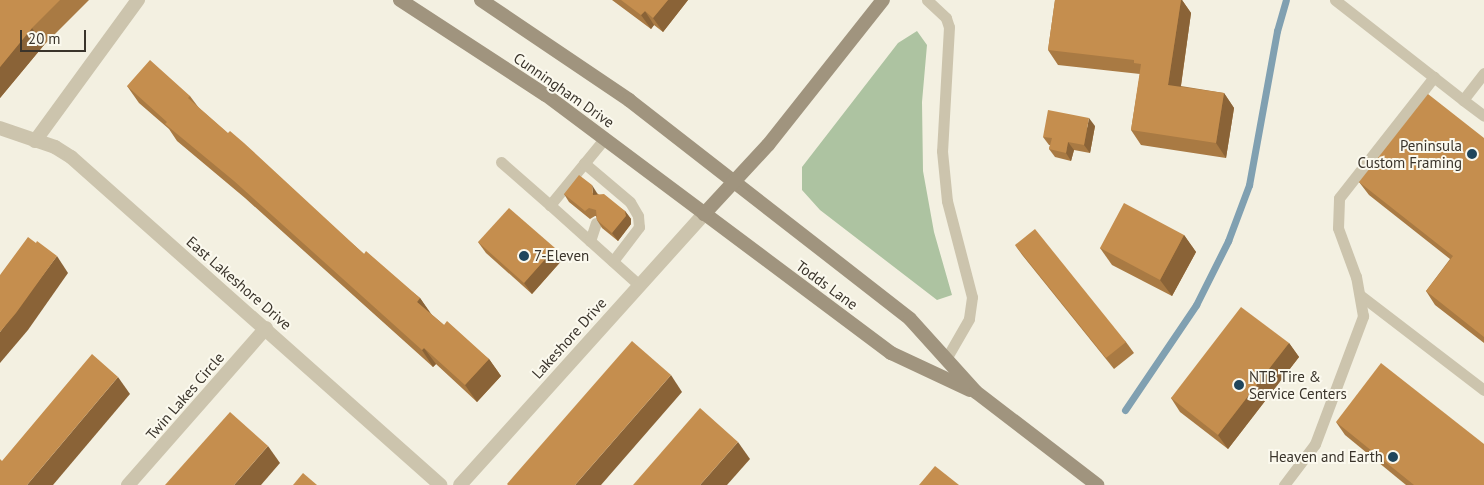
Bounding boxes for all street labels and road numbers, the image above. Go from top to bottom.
street label: Cunningham Drive [510,49,618,131]
street label: East Lakeshore Drive [183,232,295,334]
street label: Todds Lane [793,257,861,313]
street label: Lakeshore Drive [528,294,610,382]
street label: Twin Lakes Circle [142,349,228,443]

